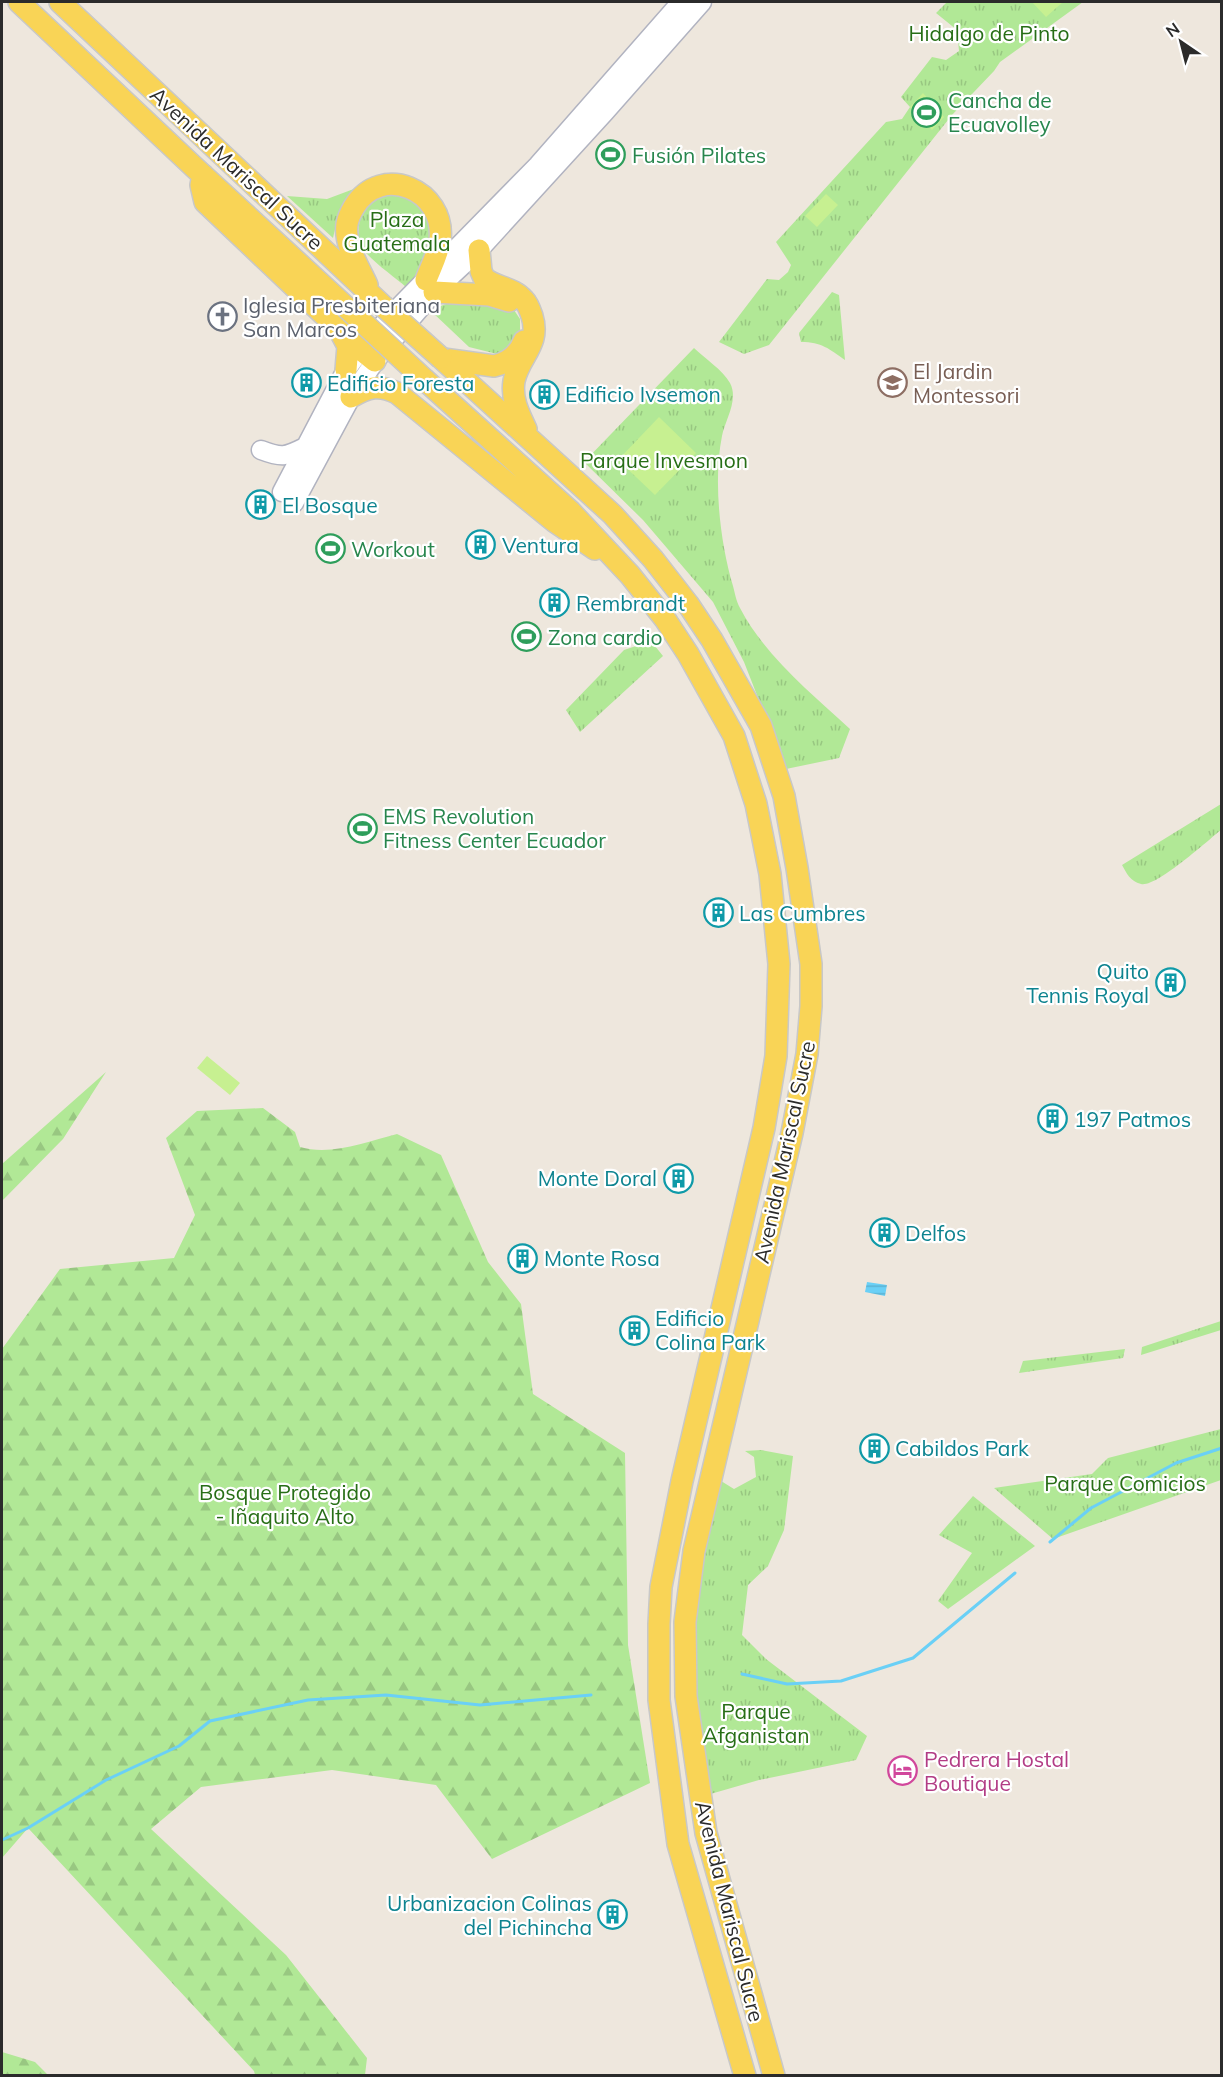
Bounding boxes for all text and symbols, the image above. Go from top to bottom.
north arrow [1151,12,1211,72]
text: N [1162,18,1183,41]
park label: Hidalgo de Pinto [908,20,1070,46]
street label: Avenida Mariscal Sucre [145,81,329,255]
place label: Cancha de Ecuavolley [948,87,1052,137]
sports icon: Cancha de Ecuavolley [911,96,943,128]
sports icon: Fusión Pilates [595,139,627,171]
place label: Fusión Pilates [632,142,766,168]
park label: Plaza Guatemala [343,206,451,256]
place label: Iglesia Presbiteriana San Marcos [243,292,440,342]
church icon: Iglesia Presbiteriana San Marcos [206,301,238,333]
place label: El Jardin Montessori [913,358,1019,408]
building icon: Edificio Foresta [290,367,322,399]
school or university icon: El Jardin Montessori [876,367,908,399]
place label: Edificio Foresta [327,370,474,396]
building icon: Edificio Ivsemon [528,378,560,410]
place label: Edificio Ivsemon [565,381,721,407]
park label: Parque Invesmon [580,447,748,473]
building icon: El Bosque [245,489,277,521]
place label: El Bosque [282,492,378,518]
building icon: Ventura [465,529,497,561]
place label: Ventura [502,532,579,558]
sports icon: Workout [314,533,346,565]
place label: Workout [351,536,435,562]
building icon: Rembrandt [539,587,571,619]
place label: Rembrandt [576,590,685,616]
sports icon: Zona cardio [511,621,543,653]
place label: Zona cardio [548,624,663,650]
place label: EMS Revolution Fitness Center Ecuador [383,803,606,853]
sports icon: EMS Revolution Fitness Center Ecuador [346,812,378,844]
building icon: Las Cumbres [702,897,734,929]
place label: Las Cumbres [739,900,866,926]
place label: Quito Tennis Royal [1026,958,1149,1008]
building icon: Quito Tennis Royal [1154,967,1186,999]
street label: Avenida Mariscal Sucre [748,1038,820,1266]
building icon: 197 Patmos [1037,1103,1069,1135]
place label: 197 Patmos [1074,1106,1191,1132]
building icon: Monte Doral [662,1162,694,1194]
place label: Monte Doral [538,1165,657,1191]
building icon: Delfos [868,1217,900,1249]
place label: Delfos [905,1220,966,1246]
building icon: Monte Rosa [507,1242,539,1274]
place label: Monte Rosa [544,1245,660,1271]
place label: Edificio Colina Park [655,1305,765,1355]
building icon: Edificio Colina Park [618,1314,650,1346]
building icon: Cabildos Park [858,1432,890,1464]
place label: Cabildos Park [895,1435,1029,1461]
park label: Parque Comicios [1044,1470,1206,1496]
park label: Bosque Protegido - Iñaquito Alto [199,1479,371,1529]
park label: Parque Afganistan [702,1698,810,1748]
place label: Pedrera Hostal Boutique [924,1746,1069,1796]
hotel icon: Pedrera Hostal Boutique [887,1755,919,1787]
street label: Avenida Mariscal Sucre [690,1798,770,2024]
place label: Urbanizacion Colinas del Pichincha [387,1890,592,1940]
building icon: Urbanizacion Colinas del Pichincha [597,1899,629,1931]

